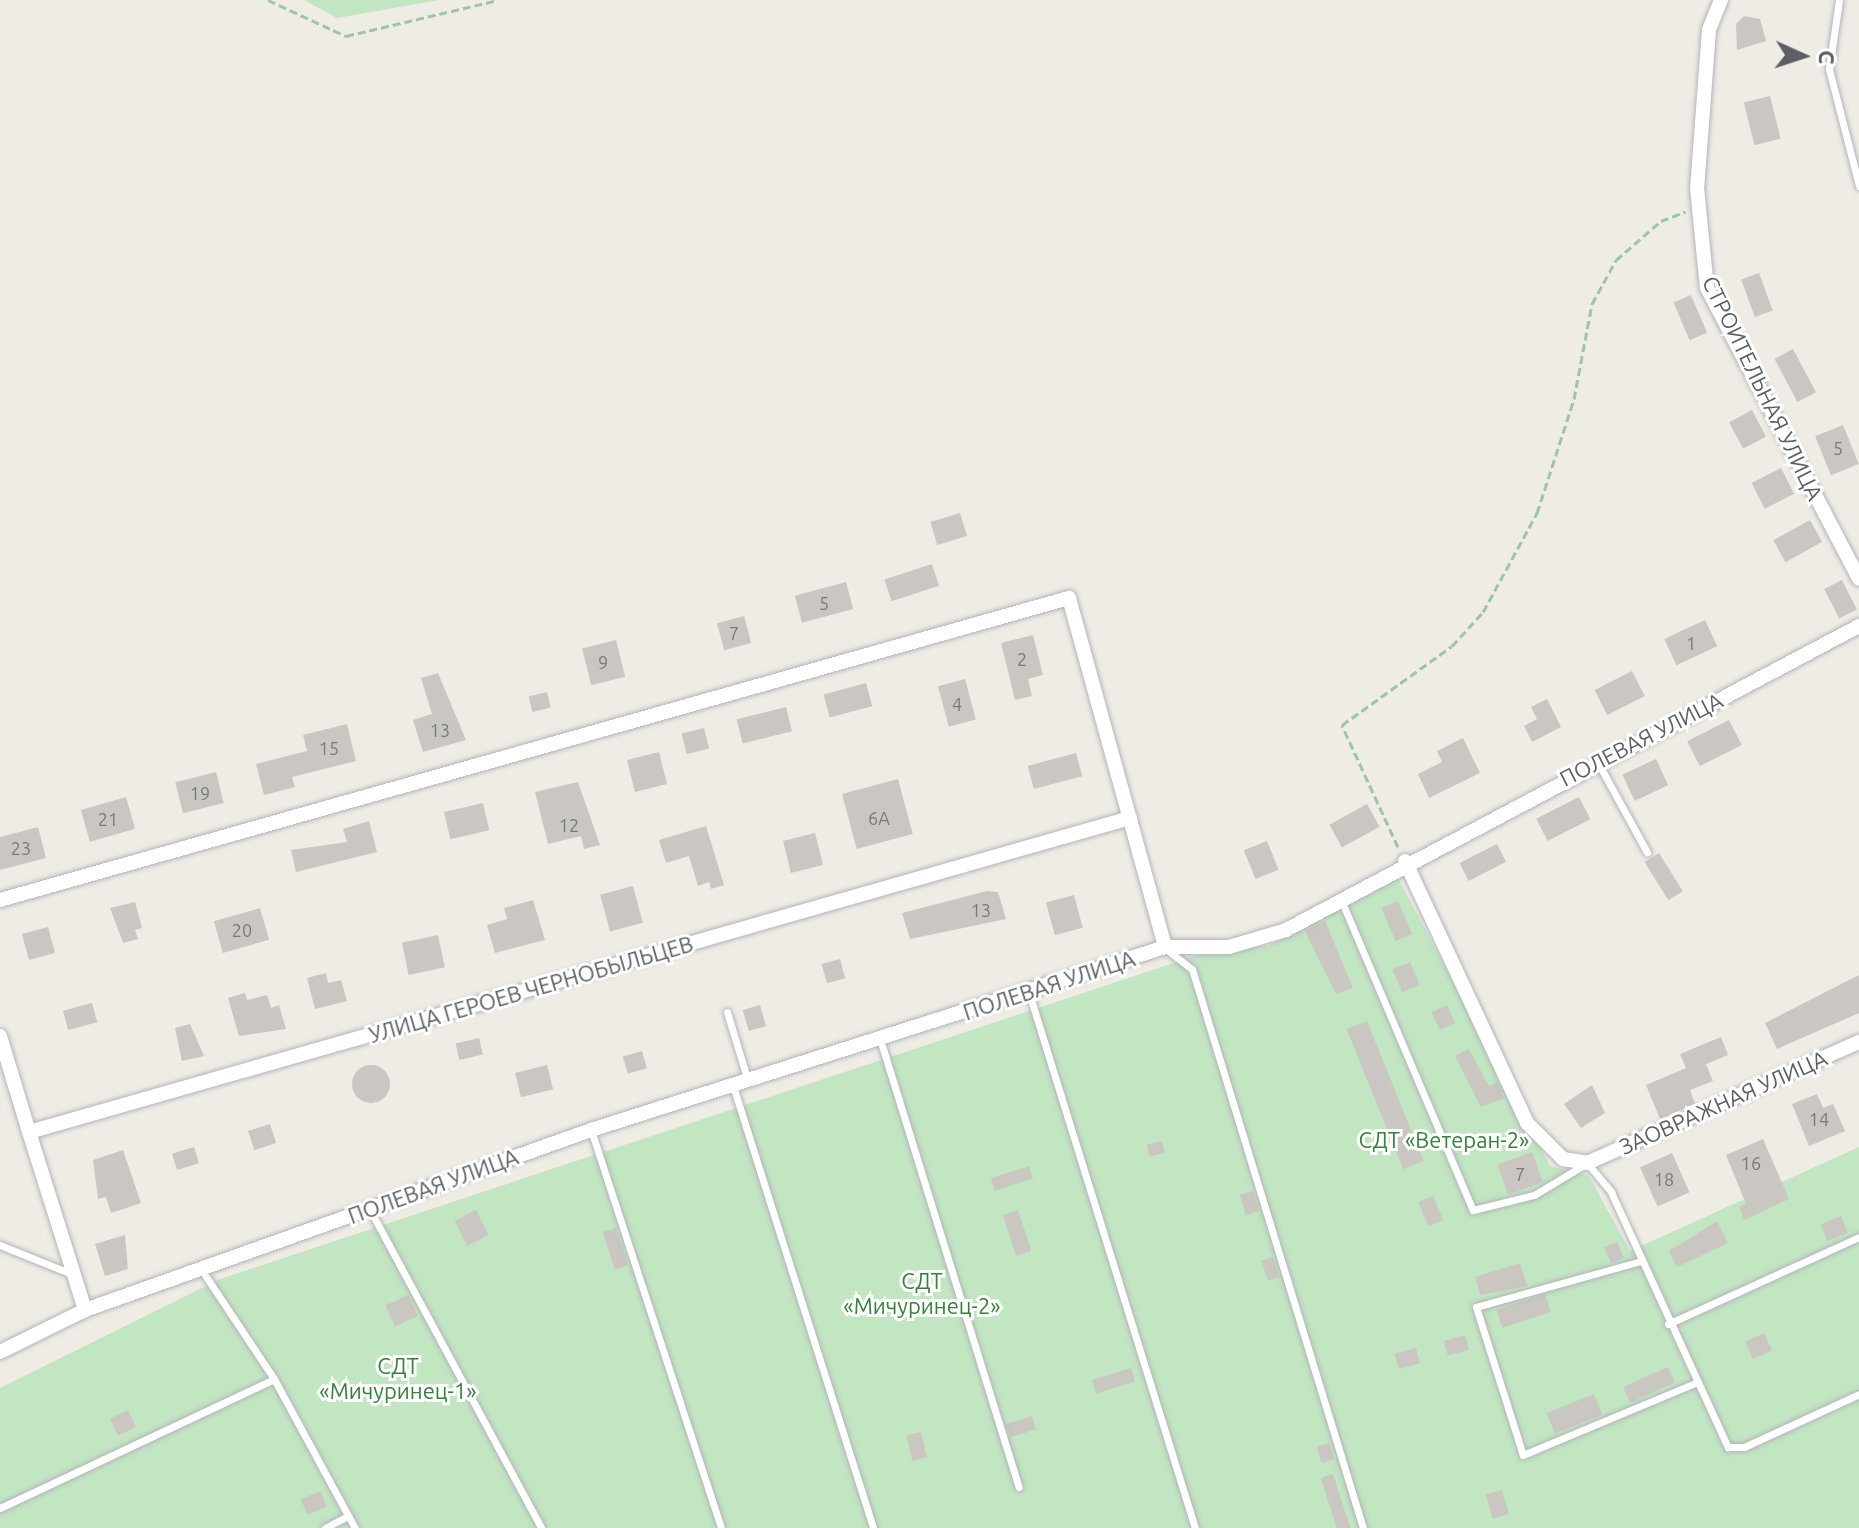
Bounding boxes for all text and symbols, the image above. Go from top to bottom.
north arrow [1763,16,1843,96]
text: С [1815,50,1840,65]
street label: СТРОИТЕЛЬНАЯ УЛИЦА [1697,272,1829,504]
house number: 5 [1833,437,1843,459]
house number: 5 [819,592,829,614]
house number: 7 [729,622,739,644]
house number: 1 [1686,632,1696,654]
house number: 2 [1017,648,1027,670]
house number: 9 [598,651,608,673]
street label: ПОЛЕВАЯ УЛИЦА [1555,687,1727,791]
house number: 4 [952,693,962,715]
house number: 13 [430,719,450,741]
house number: 15 [319,737,339,759]
house number: 19 [190,782,210,804]
house number: 6А [868,807,890,829]
house number: 21 [98,808,118,830]
house number: 12 [559,814,579,836]
house number: 23 [11,837,31,859]
house number: 13 [971,899,991,921]
house number: 20 [232,919,252,941]
street label: УЛИЦА ГЕРОЕВ ЧЕРНОБЫЛЬЦЕВ [366,930,696,1048]
street label: ПОЛЕВАЯ УЛИЦА [960,945,1138,1025]
street label: ЗАОВРАЖНАЯ УЛИЦА [1615,1044,1831,1160]
house number: 14 [1809,1108,1829,1130]
park label: СДТ «Ветеран-2» [1359,1127,1529,1153]
street label: ПОЛЕВАЯ УЛИЦА [344,1143,522,1229]
house number: 16 [1741,1152,1761,1174]
house number: 7 [1515,1163,1525,1185]
house number: 18 [1654,1168,1674,1190]
park label: СДТ «Мичуринец-2» [843,1267,1001,1318]
park label: СДТ «Мичуринец-1» [319,1352,477,1404]

